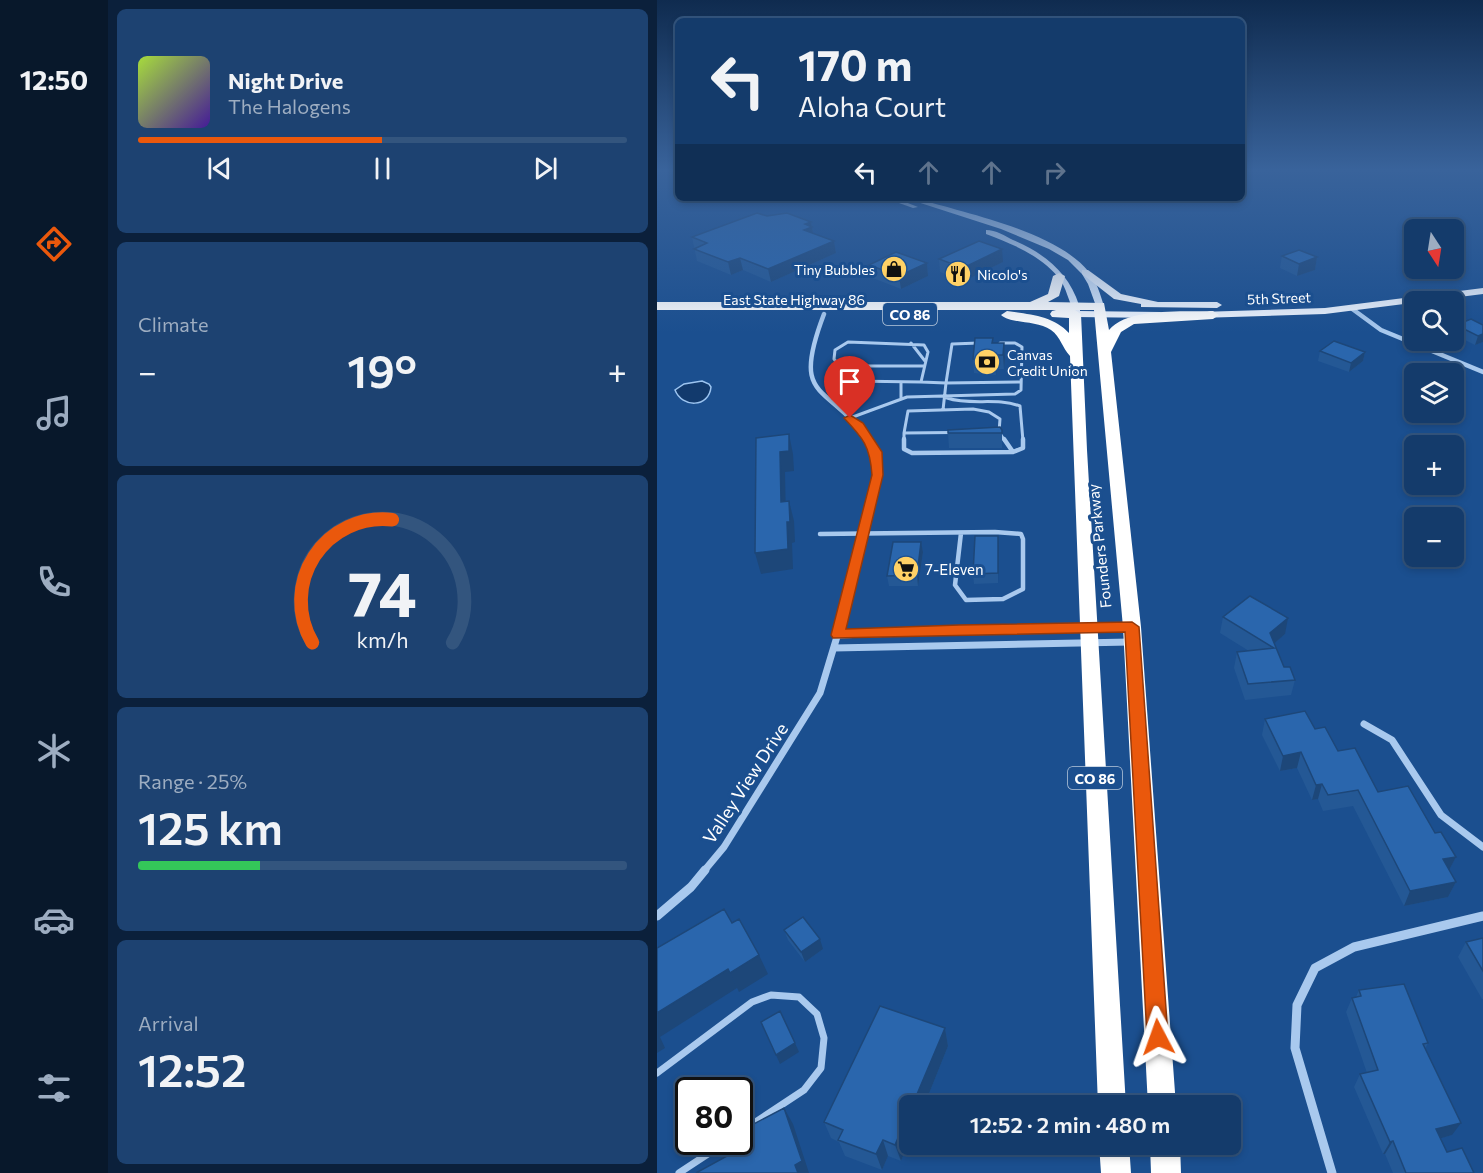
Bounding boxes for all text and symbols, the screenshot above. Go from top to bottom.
text: 170 m [798,38,912,90]
icon: left [699,42,777,120]
text: 12:50 [20,63,88,96]
text: Night Drive [228,67,343,94]
text: Aloha Court [798,90,946,123]
text: The Halogens [228,94,351,118]
icon: previous [203,152,236,185]
icon: pause [366,152,399,185]
icon: next [529,152,562,185]
icon: left [849,156,882,189]
icon: ahead [912,156,945,189]
icon: ahead [975,156,1008,189]
icon: right [1038,156,1071,189]
north arrow [1404,219,1464,279]
map controls [1404,219,1464,567]
icon: directions [33,223,75,265]
shop icon: Tiny Bubbles [879,254,909,284]
restaurant icon: Nicolo's [943,259,973,289]
place label: Tiny Bubbles [794,261,875,278]
place label: Nicolo's [977,266,1028,283]
street label: 5th Street [1247,288,1312,308]
street label: East State Highway 86 [723,291,865,308]
button: search [1404,291,1464,351]
road number: CO 86 [883,303,937,325]
text: Climate [138,312,208,336]
text: 19° [347,342,417,397]
place label: Canvas Credit Union [1007,346,1088,379]
bank icon: Canvas Credit Union [972,347,1002,377]
text: − [138,350,157,391]
text: + [608,350,627,391]
pin [824,356,875,418]
button: layers [1404,363,1464,423]
icon: arrive [833,365,866,398]
icon: music [33,392,75,434]
button: + [1404,435,1464,495]
street label: Founders Parkway [1083,483,1114,609]
button: − [1404,507,1464,567]
supermarket icon: 7-Eleven [891,554,921,584]
text: 74 [348,555,417,631]
place label: 7-Eleven [925,560,984,578]
icon: phone [33,561,75,603]
text: km/h [356,627,409,653]
street label: Valley View Drive [698,718,792,848]
icon: climate [33,730,75,772]
road number: CO 86 [1068,767,1122,789]
text: Range · 25% [138,769,247,793]
text: 125 km [138,799,283,854]
icon: car [33,899,75,941]
position arrow [1126,1005,1190,1069]
text: Arrival [138,1011,199,1035]
text: 12:52 [138,1041,246,1096]
icon: filters [33,1067,75,1109]
speed limit sign: 80 [675,1077,753,1155]
text: 12:52 · 2 min · 480 m [970,1111,1170,1138]

